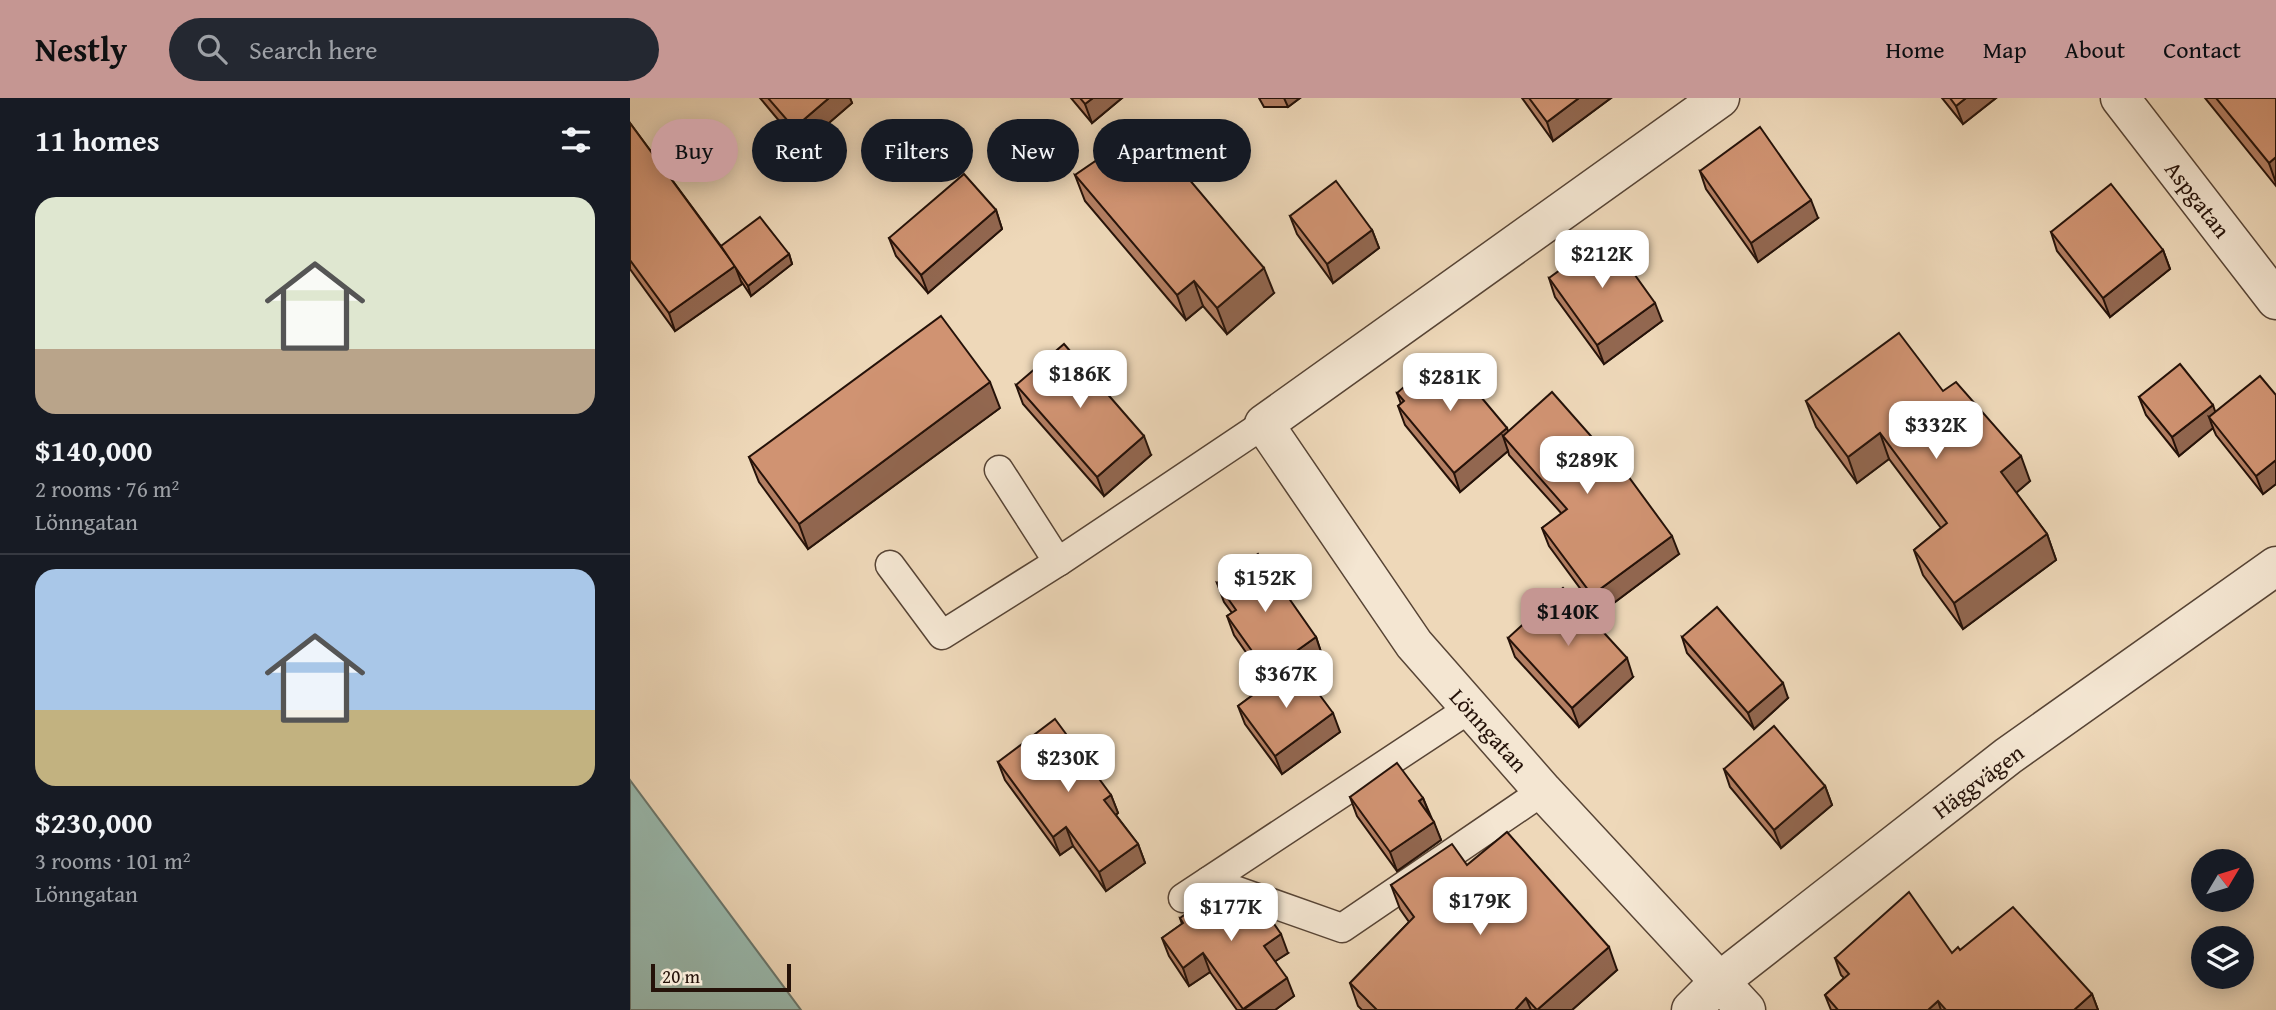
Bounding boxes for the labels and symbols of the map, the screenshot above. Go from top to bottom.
street label: Aspgatan [2157,153,2239,245]
pin: $212K [1553,230,1651,290]
pin: $186K [1031,350,1129,410]
pin: $281K [1401,354,1499,413]
pin: $332K [1887,402,1985,461]
pin: $289K [1538,436,1636,496]
pin: $152K [1216,554,1314,614]
pin: $140K [1519,588,1617,648]
pin: $367K [1237,650,1335,710]
street label: Lönngatan [1442,681,1536,779]
pin: $230K [1019,734,1117,794]
street label: Häggvägen [1926,736,2031,826]
north arrow [2191,849,2254,912]
pin: $179K [1431,878,1529,937]
pin: $177K [1182,884,1280,943]
scale bar [651,961,791,993]

